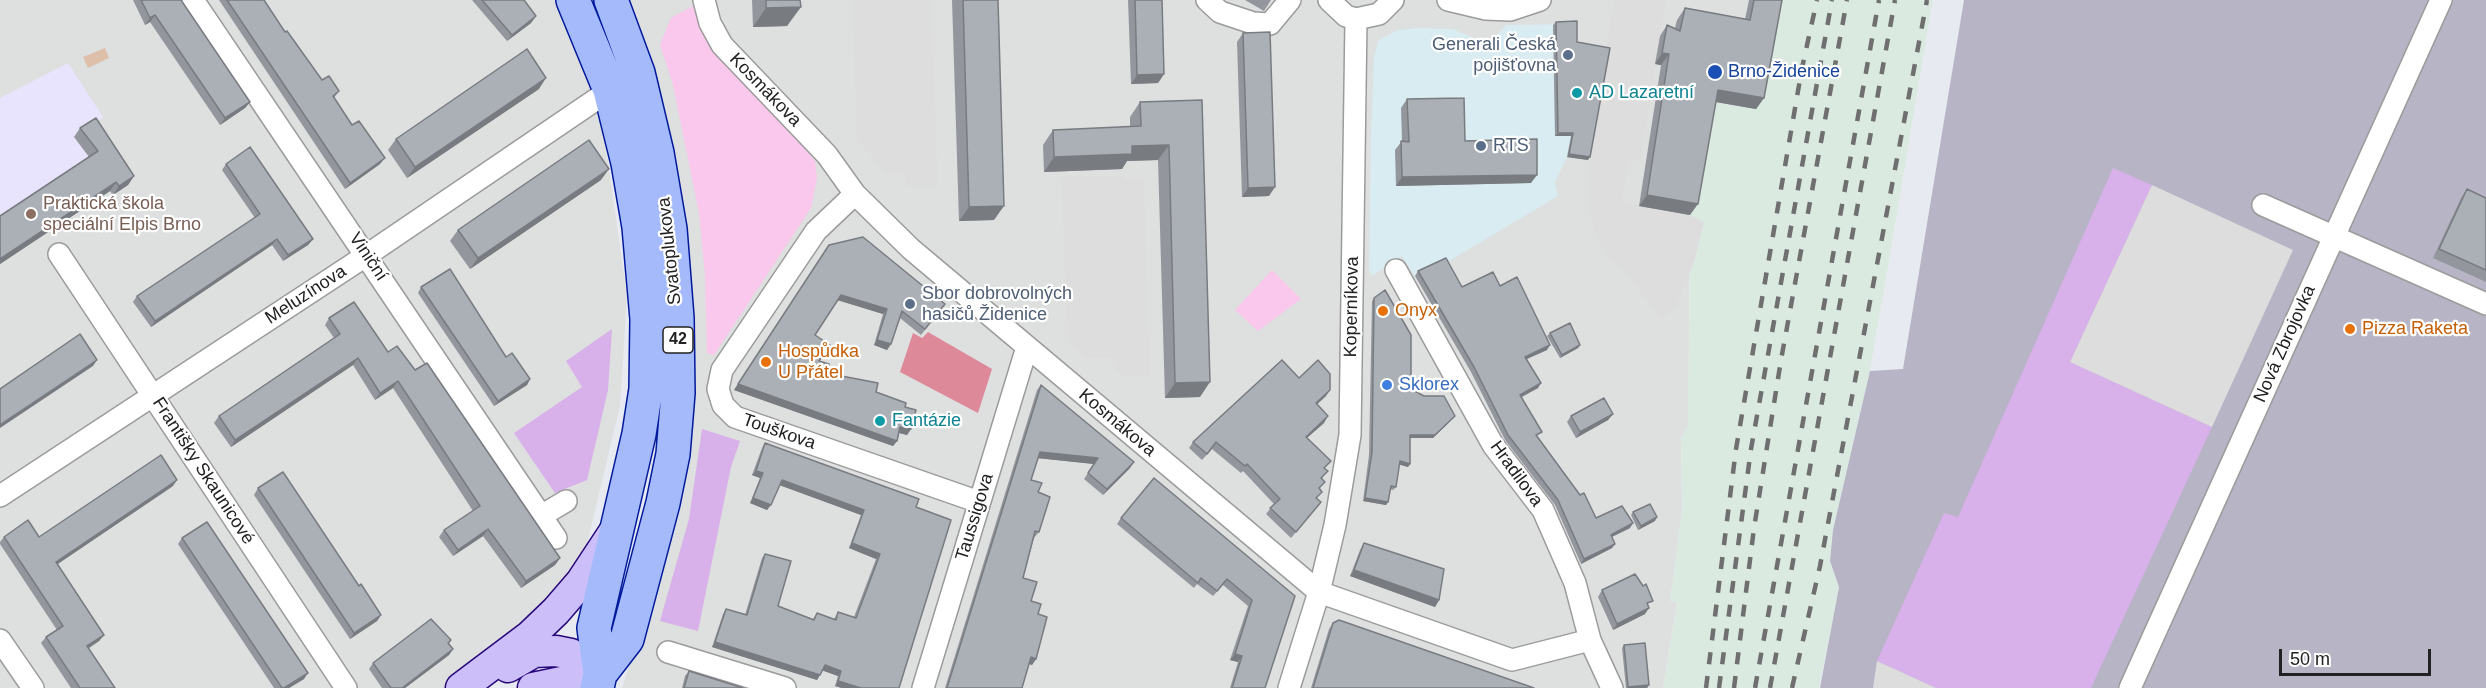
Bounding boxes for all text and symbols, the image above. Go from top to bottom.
place label: Generali Česká pojišťovna [1432,34,1556,76]
marker: Generali Česká pojišťovna [1561,48,1575,62]
street label: Kosmákova [725,49,805,131]
place label: Brno-Židenice [1728,61,1840,83]
marker: Brno-Židenice [1706,63,1724,81]
place label: AD Lazaretní [1589,82,1694,104]
marker: AD Lazaretní [1570,86,1584,100]
place label: RTS [1493,135,1529,157]
marker: RTS [1474,139,1488,153]
place label: Praktická škola speciální Elpis Brno [43,193,201,236]
street label: Svatoplukova [654,196,686,306]
marker: Praktická škola speciální Elpis Brno [24,207,38,221]
street label: Viniční [344,229,392,285]
street label: Koperníkova [1340,256,1364,358]
street label: Meluzínova [262,261,350,329]
street label: Nová Zbrojovka [2249,282,2321,406]
place label: Sbor dobrovolných hasičů Židenice [922,283,1072,326]
marker: Sbor dobrovolných hasičů Židenice [903,297,917,311]
place label: Onyx [1395,300,1437,322]
marker: Onyx [1376,304,1390,318]
place label: Pizza Raketa [2362,318,2468,340]
marker: Pizza Raketa [2343,322,2357,336]
road number: 42 [663,327,693,353]
place label: Hospůdka U Přátel [778,341,859,384]
marker: Hospůdka U Přátel [759,355,773,369]
place label: Sklorex [1399,374,1459,396]
marker: Sklorex [1380,378,1394,392]
street label: Kosmákova [1074,385,1160,461]
street label: Františky Skaunicové [147,393,259,549]
street label: Touškova [740,409,818,455]
place label: Fantázie [892,410,961,432]
marker: Fantázie [873,414,887,428]
street label: Hradilova [1485,437,1547,511]
street label: Taussigova [952,471,998,563]
scale bar [2282,637,2434,675]
text: 50 m [2290,649,2330,669]

